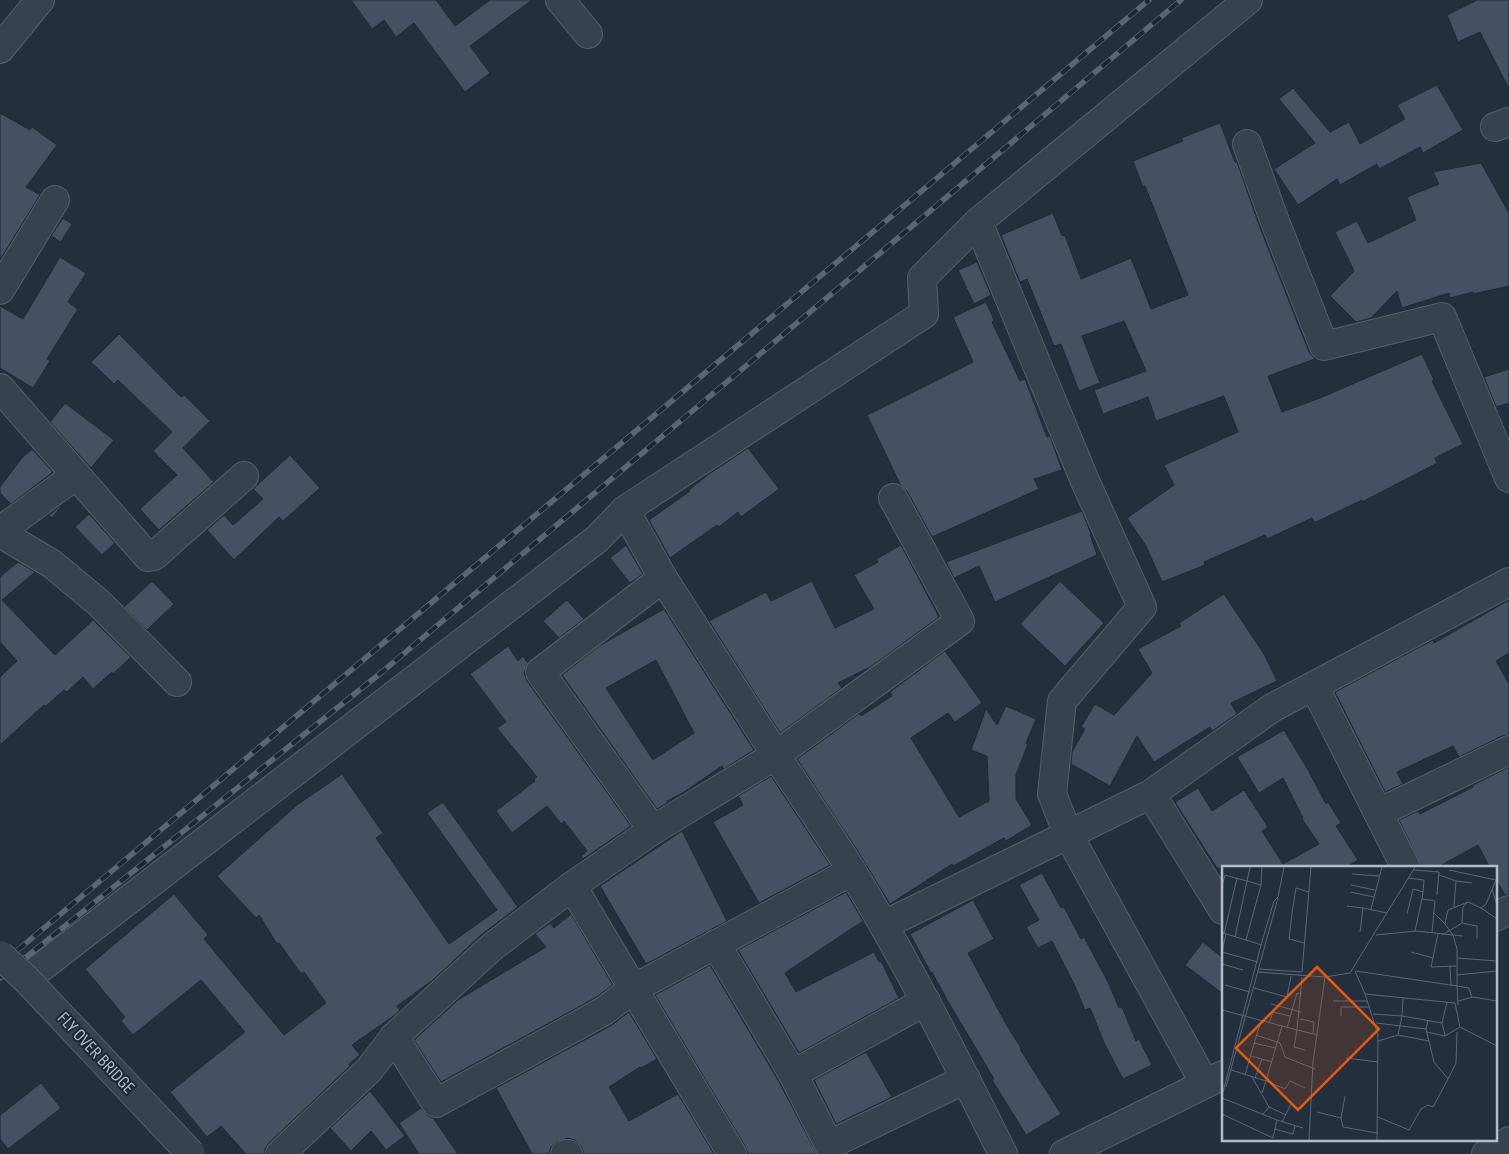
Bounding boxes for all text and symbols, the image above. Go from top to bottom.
inset map [1222,866,1496,1142]
street label: FLY OVER BRIDGE [53,1008,139,1098]

